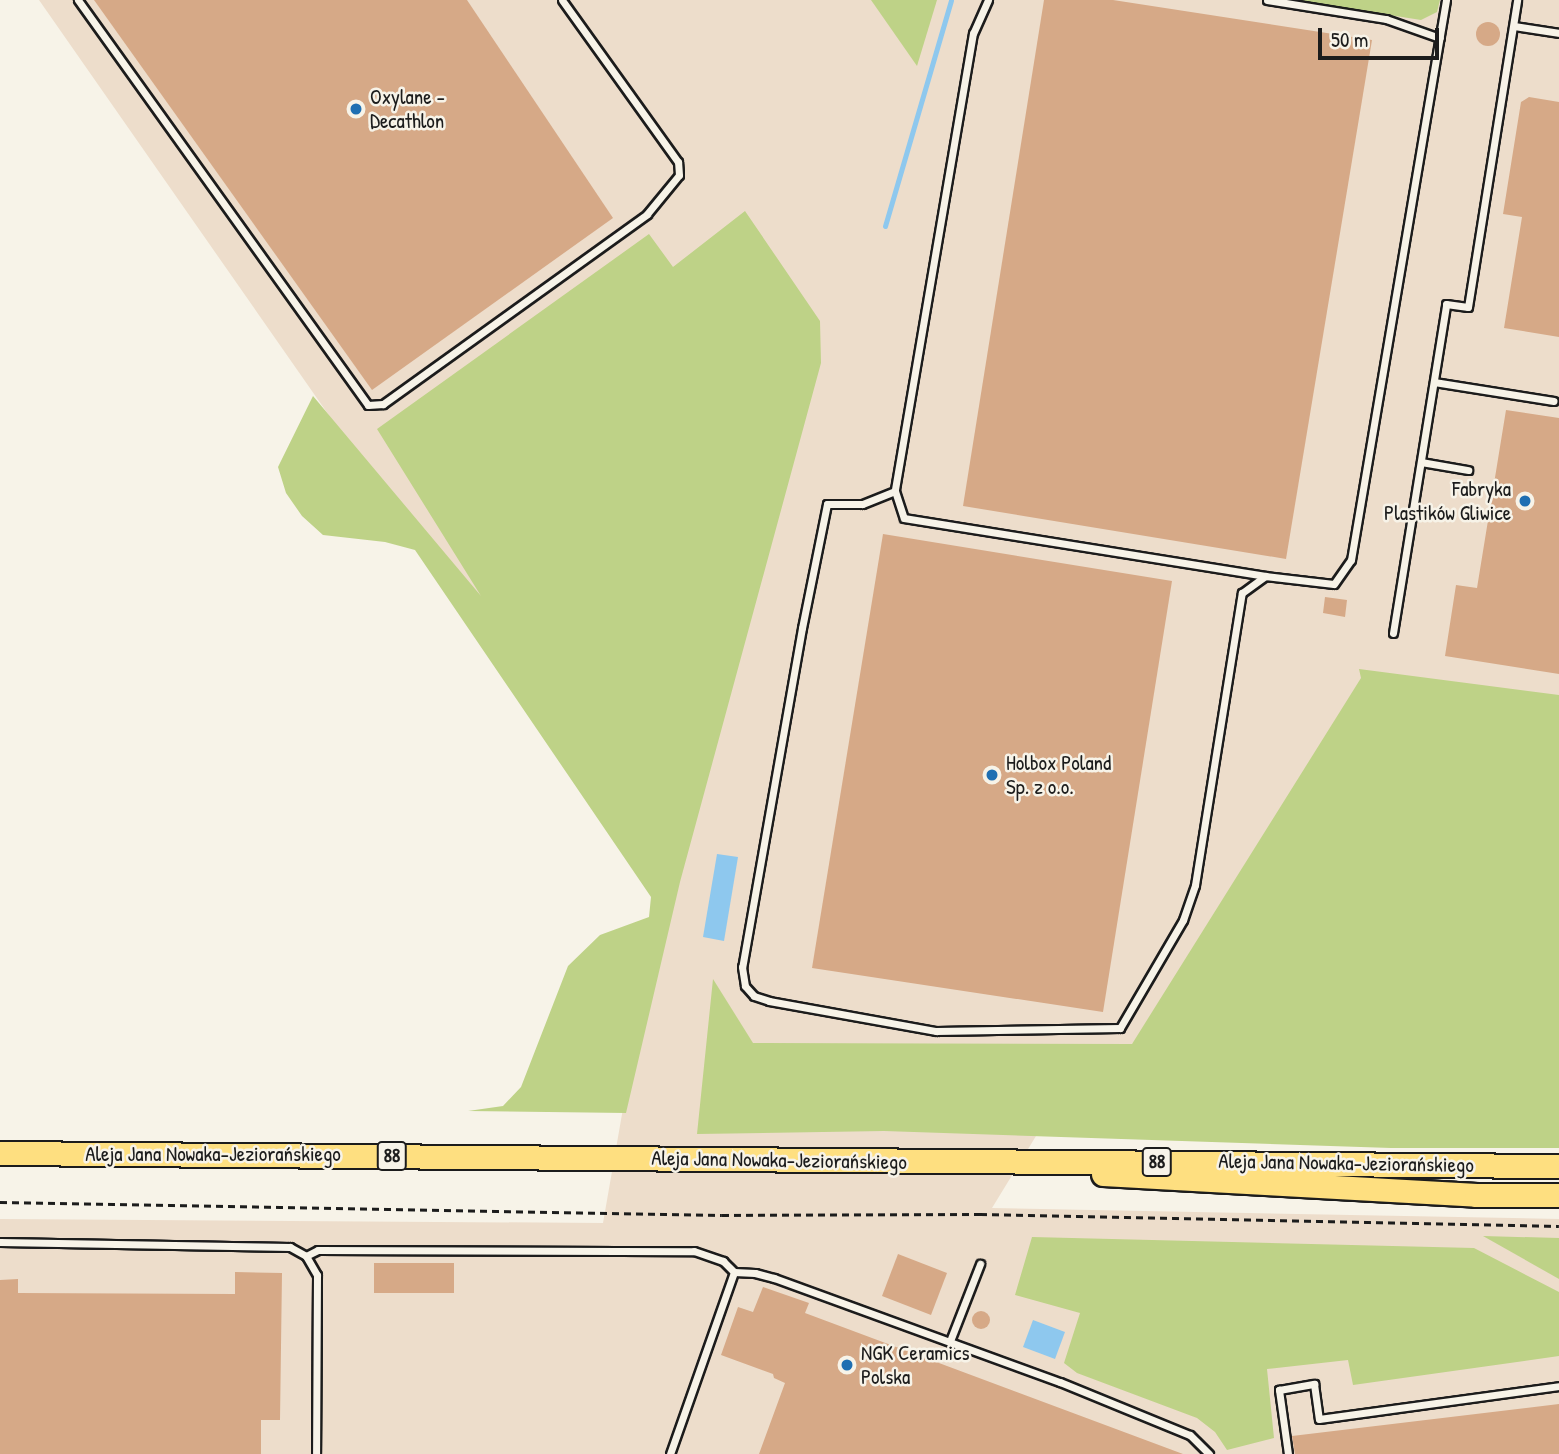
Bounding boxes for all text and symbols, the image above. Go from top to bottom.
scale bar [1321,14,1442,58]
text: 50 m [1331,25,1368,54]
place label: Oxylane - Decathlon [370,84,445,134]
marker: Oxylane - Decathlon [348,101,364,117]
place label: Fabryka Plastików Gliwice [1384,476,1511,526]
marker: Fabryka Plastików Gliwice [1517,493,1533,509]
place label: Holbox Poland Sp. z o.o. [1006,750,1111,800]
marker: Holbox Poland Sp. z o.o. [984,767,1000,783]
road number: 88 [376,1140,408,1172]
street label: Aleja Jana Nowaka-Jeziorańskiego [85,1141,341,1167]
street label: Aleja Jana Nowaka-Jeziorańskiego [651,1145,907,1175]
road number: 88 [1141,1146,1173,1178]
street label: Aleja Jana Nowaka-Jeziorańskiego [1218,1148,1474,1178]
place label: NGK Ceramics Polska [861,1340,969,1390]
marker: NGK Ceramics Polska [839,1357,855,1373]

